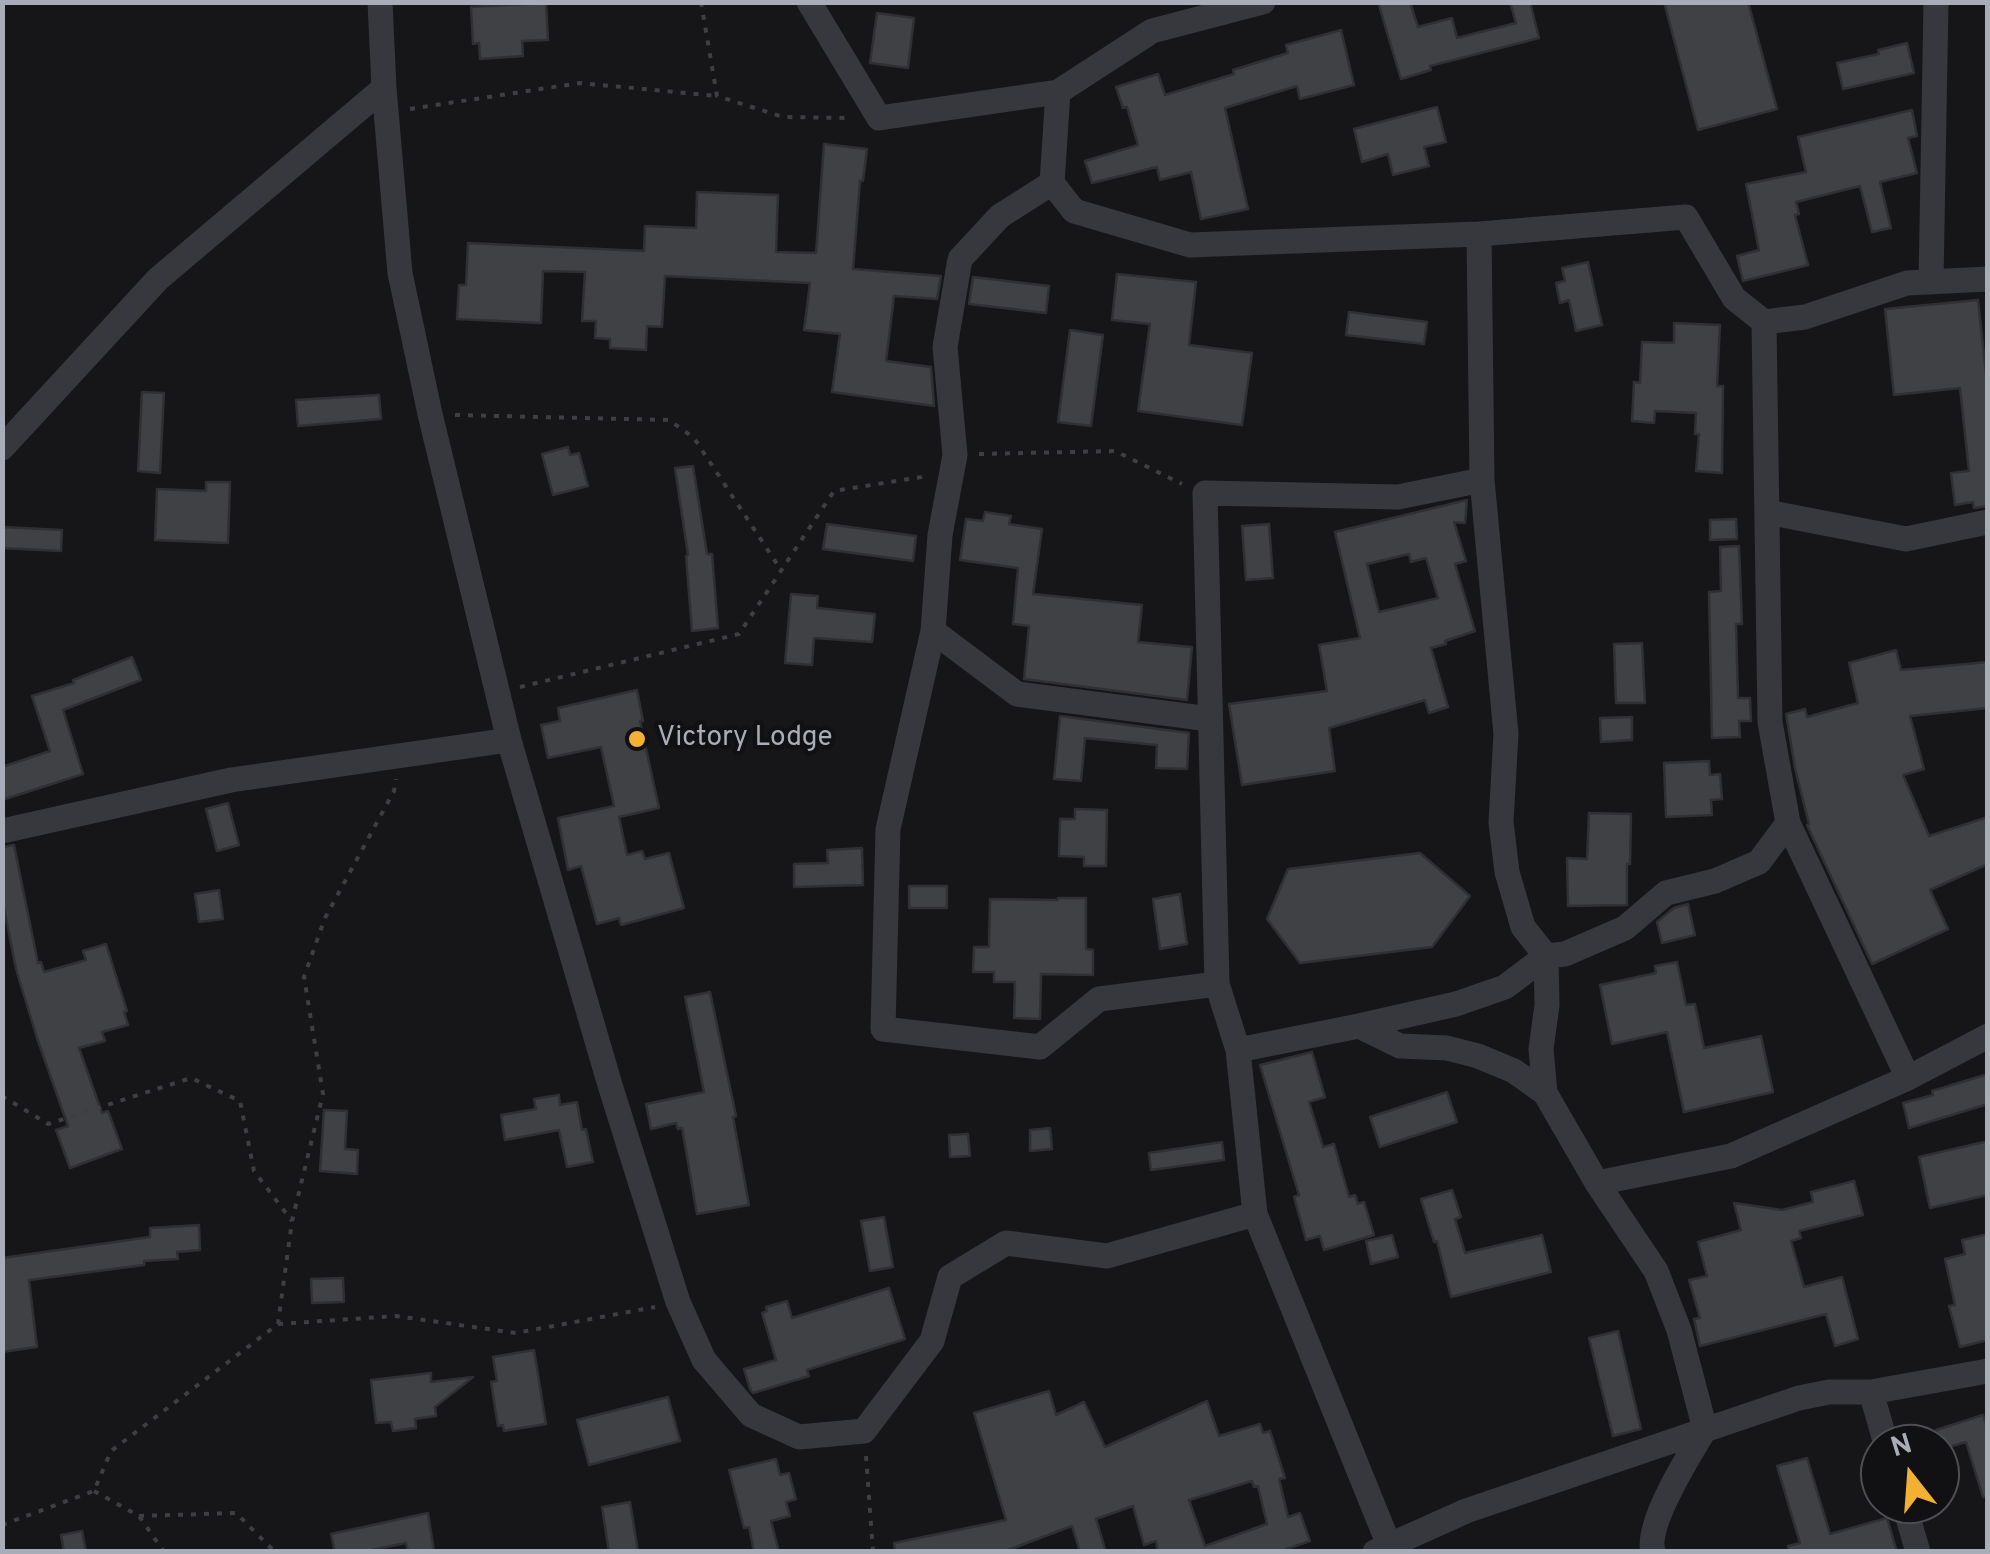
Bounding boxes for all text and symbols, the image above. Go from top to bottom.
place label: Victory Lodge [657,722,833,756]
marker: Victory Lodge [626,728,648,750]
north arrow [1860,1424,1960,1524]
text: N [1887,1427,1917,1467]

